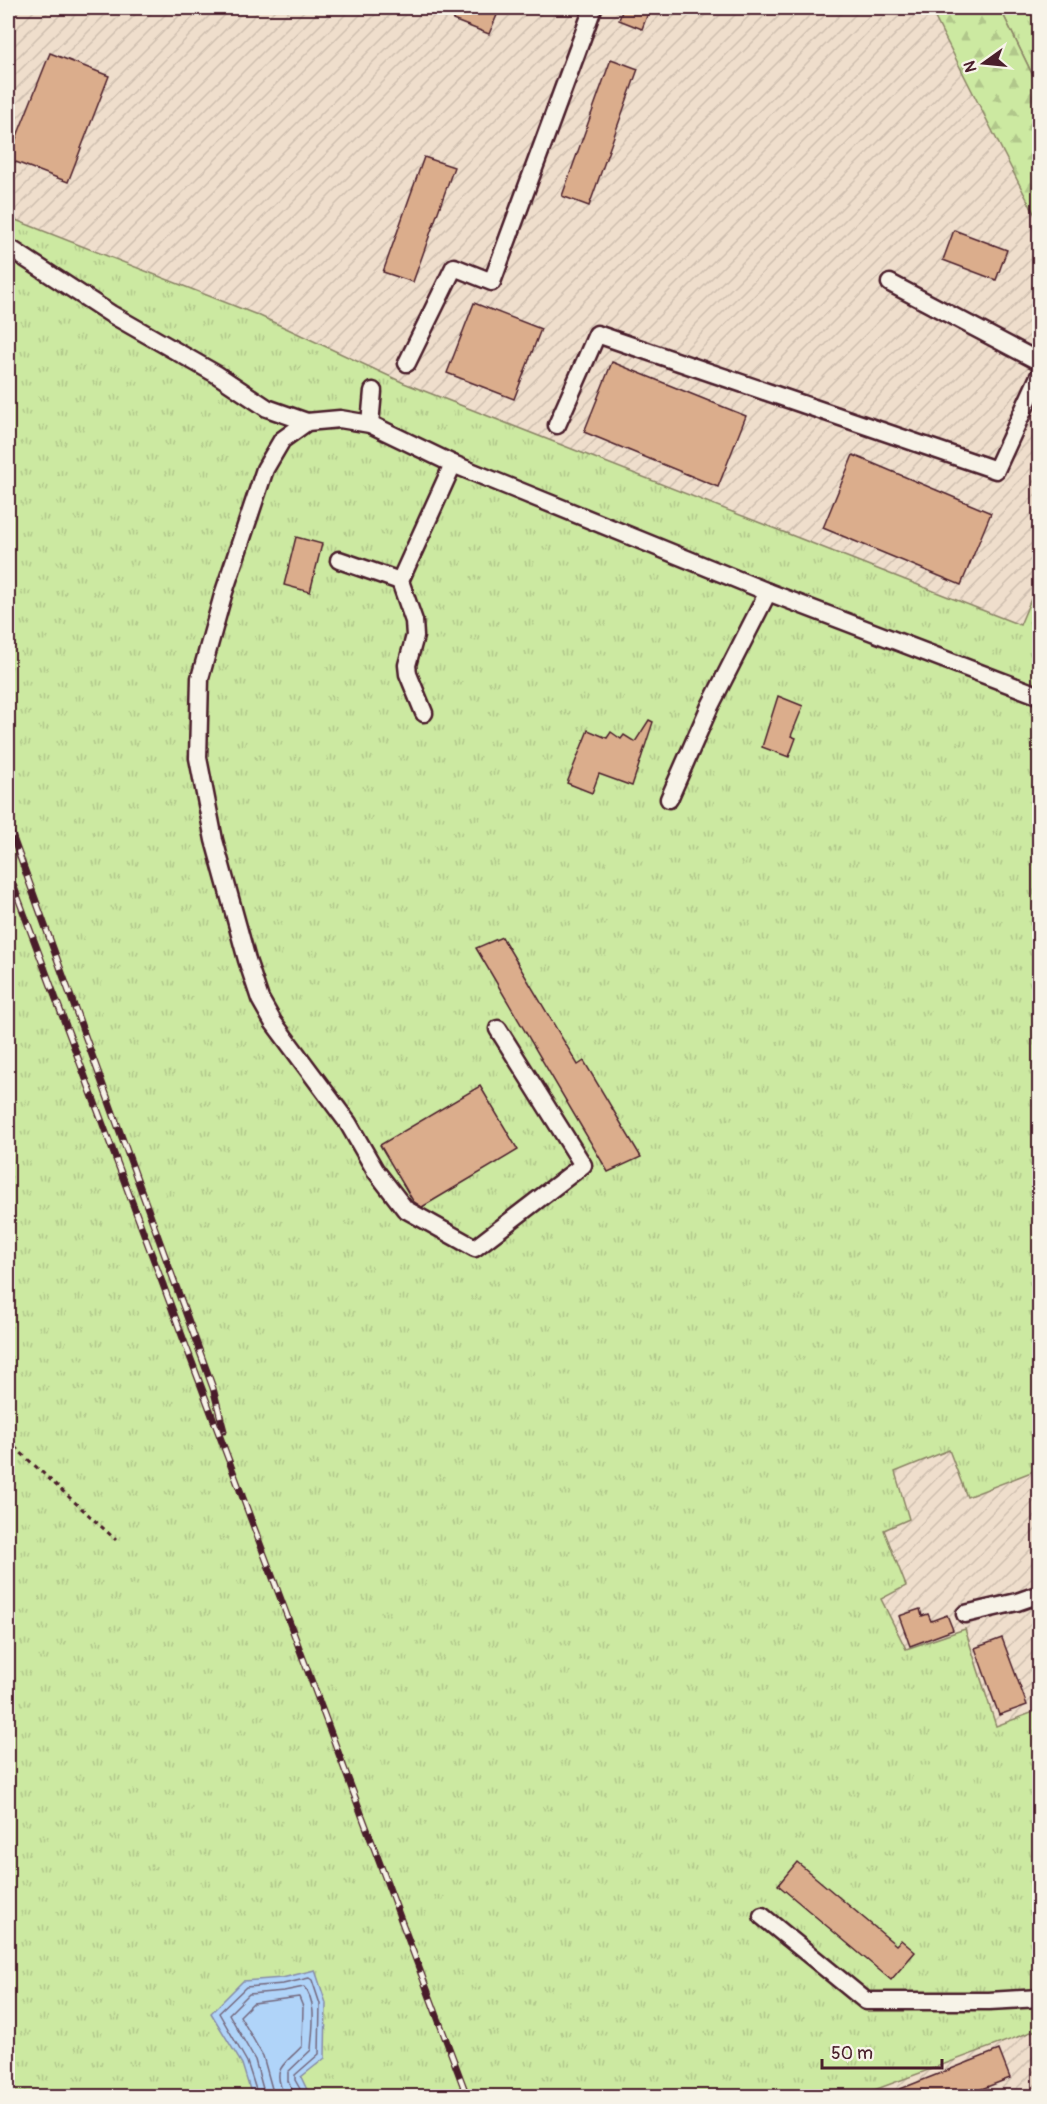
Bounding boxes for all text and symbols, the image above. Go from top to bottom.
north arrow [954,33,1014,93]
text: N [959,59,982,74]
scale bar [822,2032,942,2070]
text: 50 m [831,2042,873,2065]

